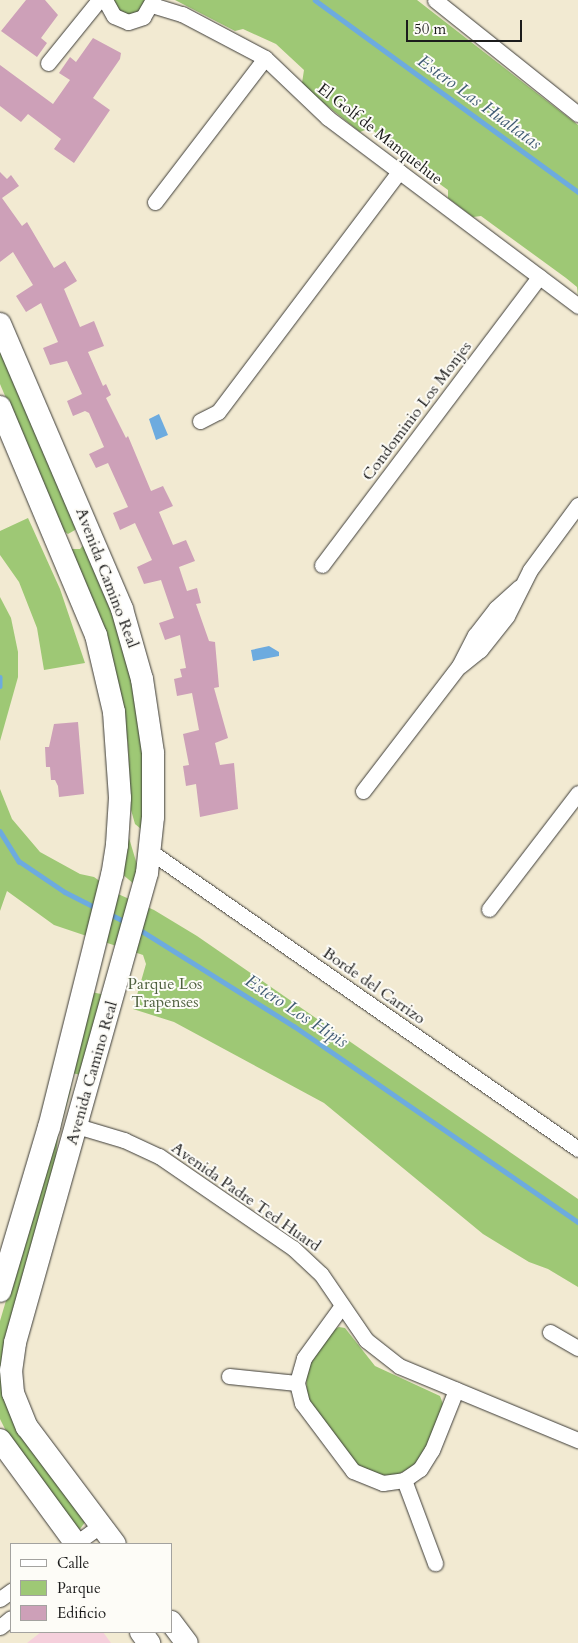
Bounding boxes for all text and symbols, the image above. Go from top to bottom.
scale bar [408,10,524,42]
text: 50 m [414,19,446,39]
water label: Estero Las Hualtatas [413,51,545,155]
street label: El Golf de Manquehue [314,79,446,189]
street label: Condominio Los Monjes [358,337,476,485]
street label: Avenida Camino Real [71,505,143,651]
street label: Borde del Carrizo [319,944,429,1028]
water label: Estero Los Hipis [241,971,351,1053]
park label: Parque Los Trapenses [128,974,202,1012]
street label: Avenida Camino Real [62,999,122,1147]
street label: Avenida Padre Ted Huard [168,1138,324,1256]
legend [10,1543,172,1633]
text: Calle [57,1553,89,1573]
text: Parque [57,1578,101,1598]
text: Edificio [57,1603,106,1623]

